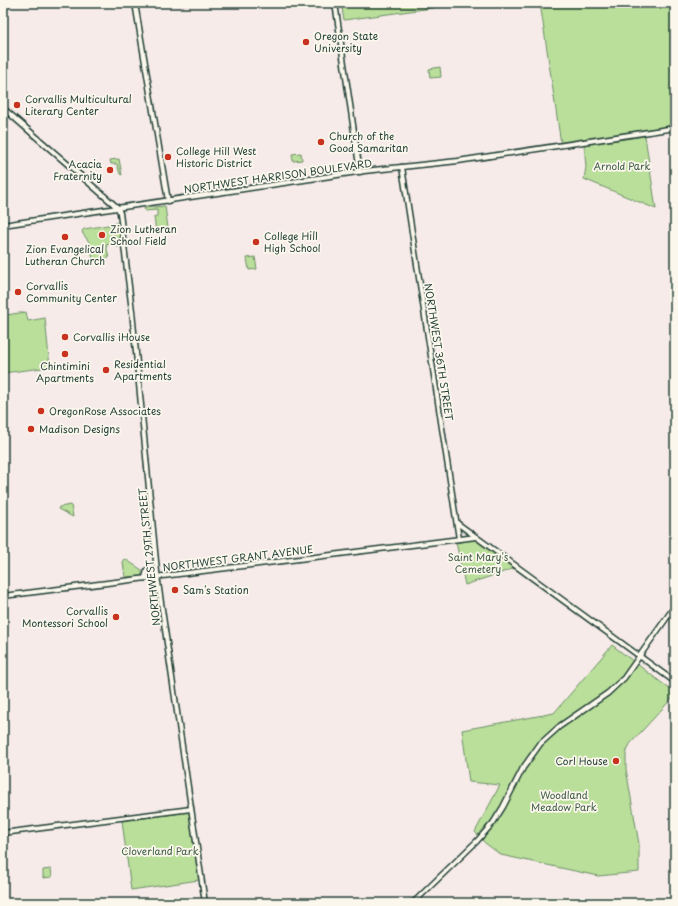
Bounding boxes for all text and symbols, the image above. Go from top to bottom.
place label: Oregon State University [314,28,378,55]
marker: Oregon State University [301,37,311,47]
place label: Corvallis Multicultural Literary Center [25,91,132,119]
marker: Corvallis Multicultural Literary Center [12,100,22,110]
place label: Church of the Good Samaritan [329,128,408,155]
marker: Church of the Good Samaritan [316,137,326,147]
place label: College Hill West Historic District [176,143,256,170]
marker: College Hill West Historic District [163,152,173,162]
street label: NORTHWEST HARRISON BOULEVARD [183,155,373,196]
place label: Acacia Fraternity [53,156,103,183]
park label: Arnold Park [593,158,651,173]
marker: Acacia Fraternity [105,165,115,175]
place label: Zion Lutheran School Field [110,221,177,248]
place label: College Hill High School [264,228,321,255]
marker: Zion Lutheran School Field [97,230,107,240]
marker: Zion Evangelical Lutheran Church [60,232,70,242]
marker: College Hill High School [251,237,261,247]
place label: Zion Evangelical Lutheran Church [25,241,105,268]
place label: Corvallis Community Center [26,278,117,306]
street label: NORTHWEST 36TH STREET [421,282,458,422]
marker: Corvallis Community Center [13,287,23,297]
place label: Corvallis iHouse [73,329,150,344]
marker: Corvallis iHouse [60,332,70,342]
marker: Chintimini Apartments [60,349,70,359]
place label: Residential Apartments [114,356,172,383]
place label: Chintimini Apartments [36,358,94,385]
marker: Residential Apartments [101,365,111,375]
place label: OregonRose Associates [49,403,161,418]
marker: OregonRose Associates [36,406,46,416]
place label: Madison Designs [39,421,120,436]
marker: Madison Designs [26,424,36,434]
street label: NORTHWEST 29TH STREET [134,487,163,627]
street label: NORTHWEST GRANT AVENUE [162,541,314,574]
park label: Saint Mary's Cemetery [448,549,509,576]
place label: Sam's Station [183,582,249,597]
marker: Sam's Station [170,585,180,595]
place label: Corvallis Montessori School [22,603,108,630]
marker: Corvallis Montessori School [111,612,121,622]
place label: Corl House [555,753,609,768]
marker: Corl House [611,756,621,766]
park label: Woodland Meadow Park [531,787,597,814]
park label: Cloverland Park [121,843,199,858]

